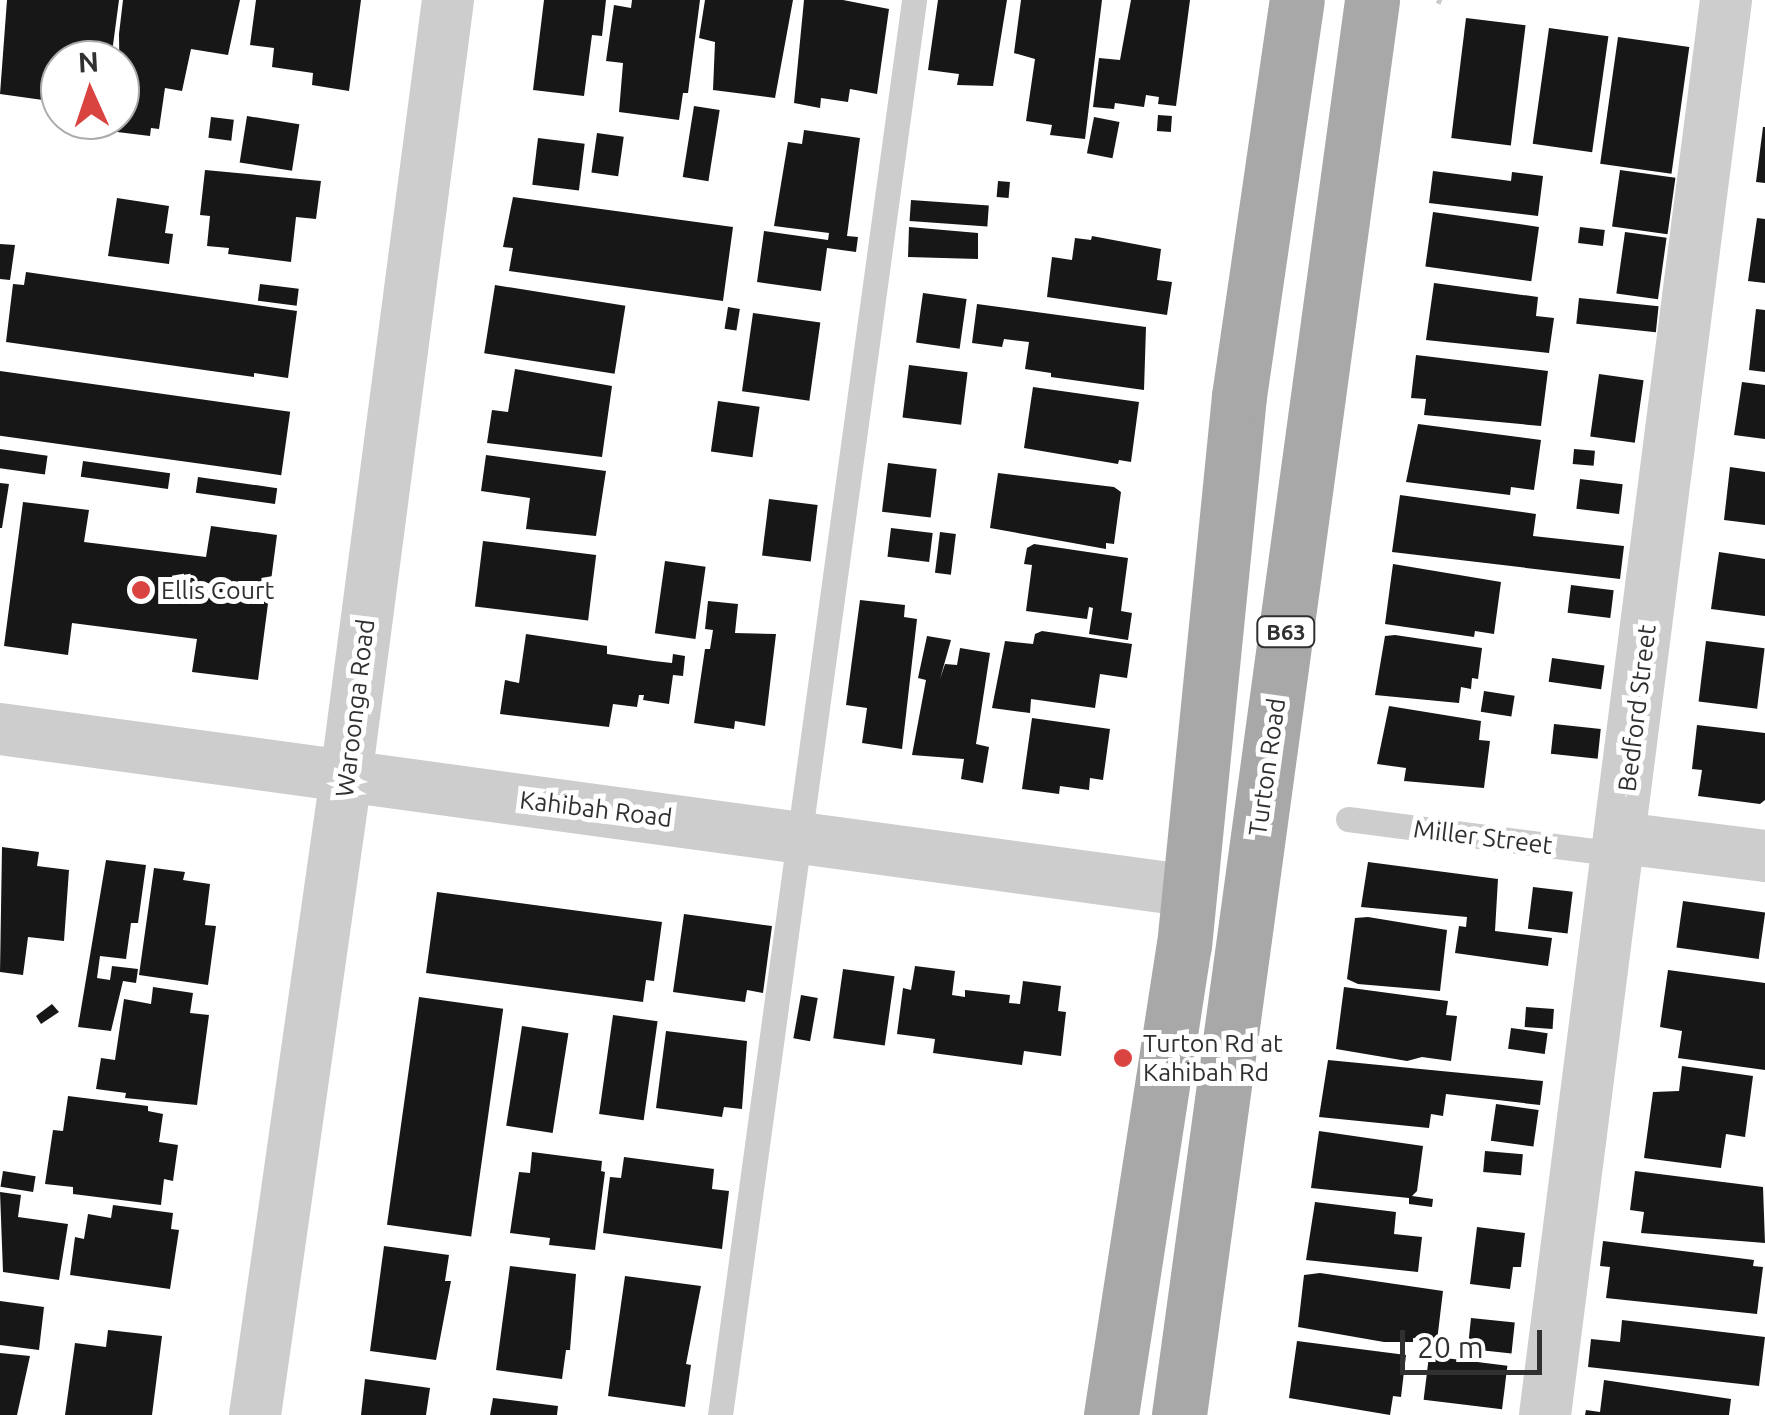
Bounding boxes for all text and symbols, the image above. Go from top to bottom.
north arrow [40,40,140,140]
text: N [77,46,100,78]
place label: Ellis Court [161,575,274,605]
marker: Ellis Court [130,579,152,601]
road number: B63 [1256,615,1316,649]
street label: Waroonga Road [329,617,381,799]
street label: Bedford Street [1612,623,1662,793]
street label: Turton Road [1242,696,1292,838]
street label: Kahibah Road [518,785,674,833]
street label: Miller Street [1412,814,1554,860]
place label: Turton Rd at Kahibah Rd [1143,1029,1283,1088]
marker: Turton Rd at Kahibah Rd [1112,1047,1134,1069]
scale bar [1405,1310,1548,1372]
text: 20 m [1417,1330,1484,1364]

